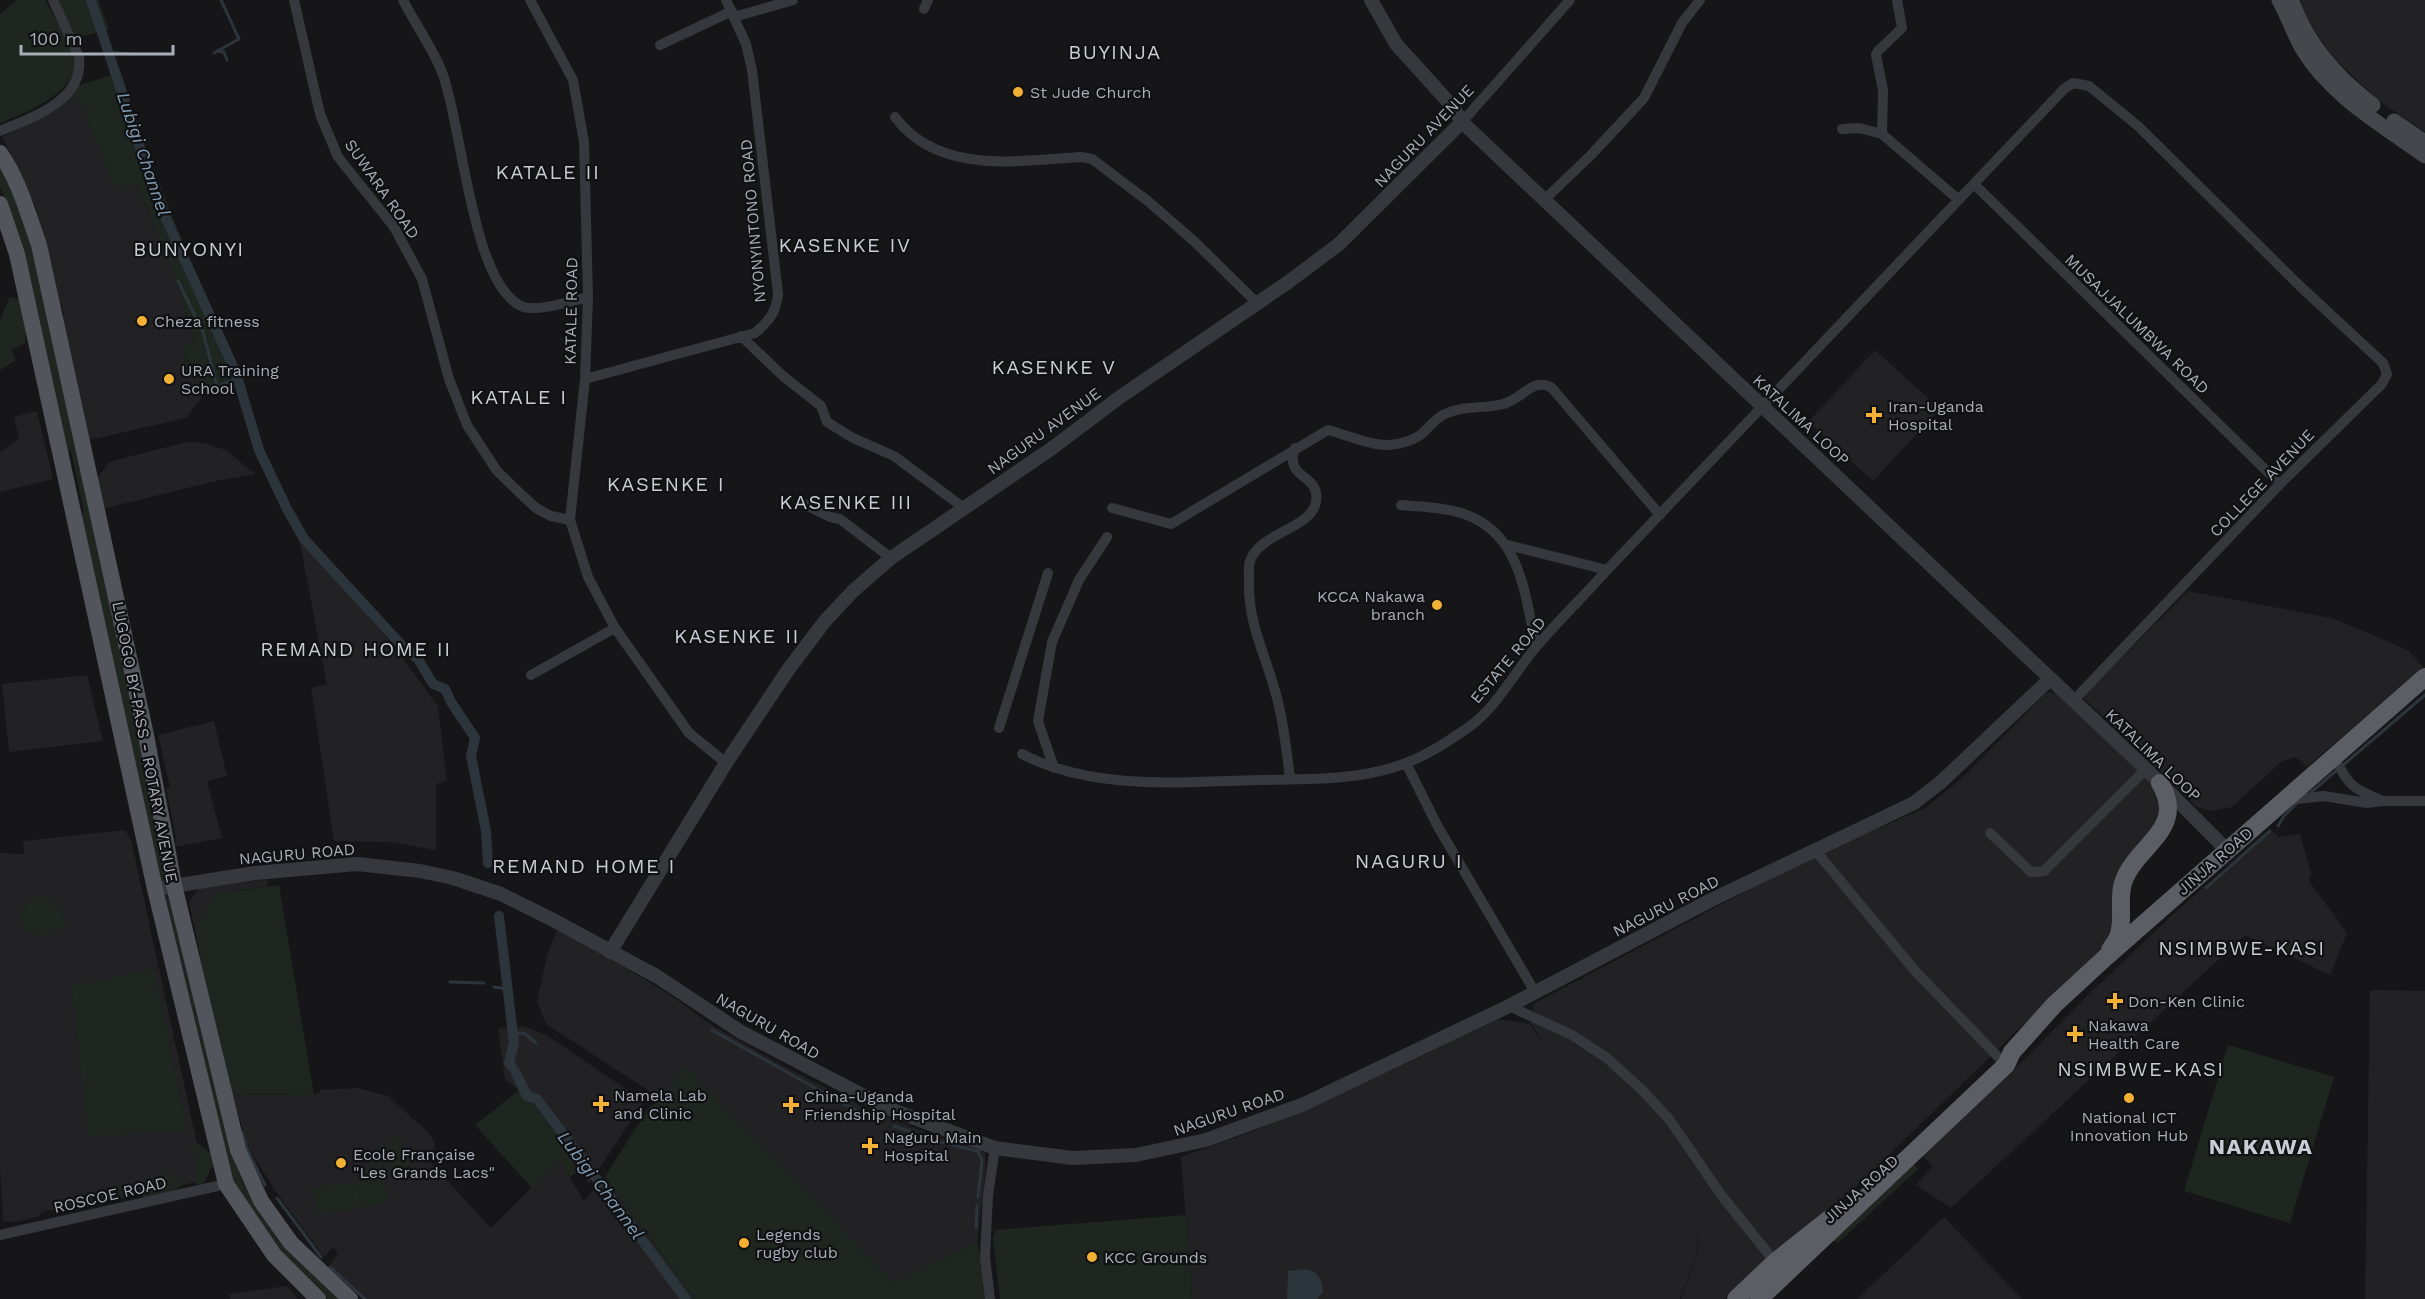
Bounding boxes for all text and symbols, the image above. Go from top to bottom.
scale bar [21,18,172,56]
text: 100 m [30,28,83,49]
district label: BUYINJA [1068,40,1162,64]
street label: NAGURU AVENUE [1370,81,1478,191]
place label: St Jude Church [1030,83,1151,102]
marker: St Jude Church [1011,85,1025,99]
water label: Lubigi Channel [113,89,175,219]
street label: SUWARA ROAD [341,136,423,242]
street label: NYONYINTONO ROAD [736,138,770,304]
district label: KATALE II [496,160,600,184]
district label: KASENKE IV [779,233,912,257]
district label: BUNYONYI [133,237,245,261]
street label: MUSAJJALUMBWA ROAD [2061,250,2213,398]
street label: KATALE ROAD [561,257,581,365]
place label: Cheza fitness [154,312,260,331]
marker: Cheza fitness [135,314,149,328]
district label: KASENKE V [992,355,1116,379]
place label: URA Training School [181,361,279,398]
street label: KATALIMA LOOP [1749,371,1853,470]
marker: URA Training School [162,372,176,386]
street label: NAGURU AVENUE [984,384,1104,478]
district label: KATALE I [470,385,568,409]
place label: Iran-Uganda Hospital [1888,397,1984,434]
marker: Iran-Uganda Hospital [1865,406,1883,424]
street label: COLLEGE AVENUE [2206,425,2318,541]
district label: KASENKE I [607,472,725,496]
district label: KASENKE III [779,490,913,514]
place label: KCCA Nakawa branch [1317,587,1425,624]
marker: KCCA Nakawa branch [1430,598,1444,612]
street label: LUGOGO BY-PASS - ROTARY AVENUE [108,600,182,884]
street label: ESTATE ROAD [1466,613,1550,707]
district label: KASENKE II [674,624,800,648]
district label: REMAND HOME II [260,637,452,661]
street label: KATALIMA LOOP [2102,705,2205,805]
street label: JINJA ROAD [2173,823,2257,899]
street label: NAGURU ROAD [238,839,356,869]
district label: NAGURU I [1355,849,1463,873]
district label: REMAND HOME I [492,854,676,878]
street label: NAGURU ROAD [1610,871,1722,941]
district label: NSIMBWE-KASI [2158,936,2326,960]
street label: NAGURU ROAD [713,989,823,1063]
marker: Don-Ken Clinic [2106,992,2124,1010]
place label: Don-Ken Clinic [2128,992,2245,1011]
place label: Nakawa Health Care [2088,1016,2180,1053]
marker: Nakawa Health Care [2066,1025,2084,1043]
district label: NSIMBWE-KASI [2057,1057,2225,1081]
street label: NAGURU ROAD [1171,1084,1287,1140]
place label: Namela Lab and Clinic [614,1086,707,1123]
place label: China-Uganda Friendship Hospital [804,1087,956,1124]
marker: National ICT Innovation Hub [2122,1091,2136,1105]
marker: Namela Lab and Clinic [592,1095,610,1113]
marker: China-Uganda Friendship Hospital [782,1096,800,1114]
place label: National ICT Innovation Hub [2070,1108,2188,1145]
water label: Lubigi Channel [554,1127,648,1243]
place label: Naguru Main Hospital [884,1128,982,1165]
district label: NAKAWA [2209,1134,2313,1159]
marker: Naguru Main Hospital [861,1137,879,1155]
place label: Ecole Française "Les Grands Lacs" [353,1145,495,1182]
street label: JINJA ROAD [1820,1151,1902,1227]
marker: Ecole Française "Les Grands Lacs" [334,1156,348,1170]
street label: ROSCOE ROAD [52,1173,168,1217]
place label: Legends rugby club [756,1225,838,1262]
marker: Legends rugby club [737,1236,751,1250]
place label: KCC Grounds [1104,1248,1207,1267]
marker: KCC Grounds [1085,1250,1099,1264]

